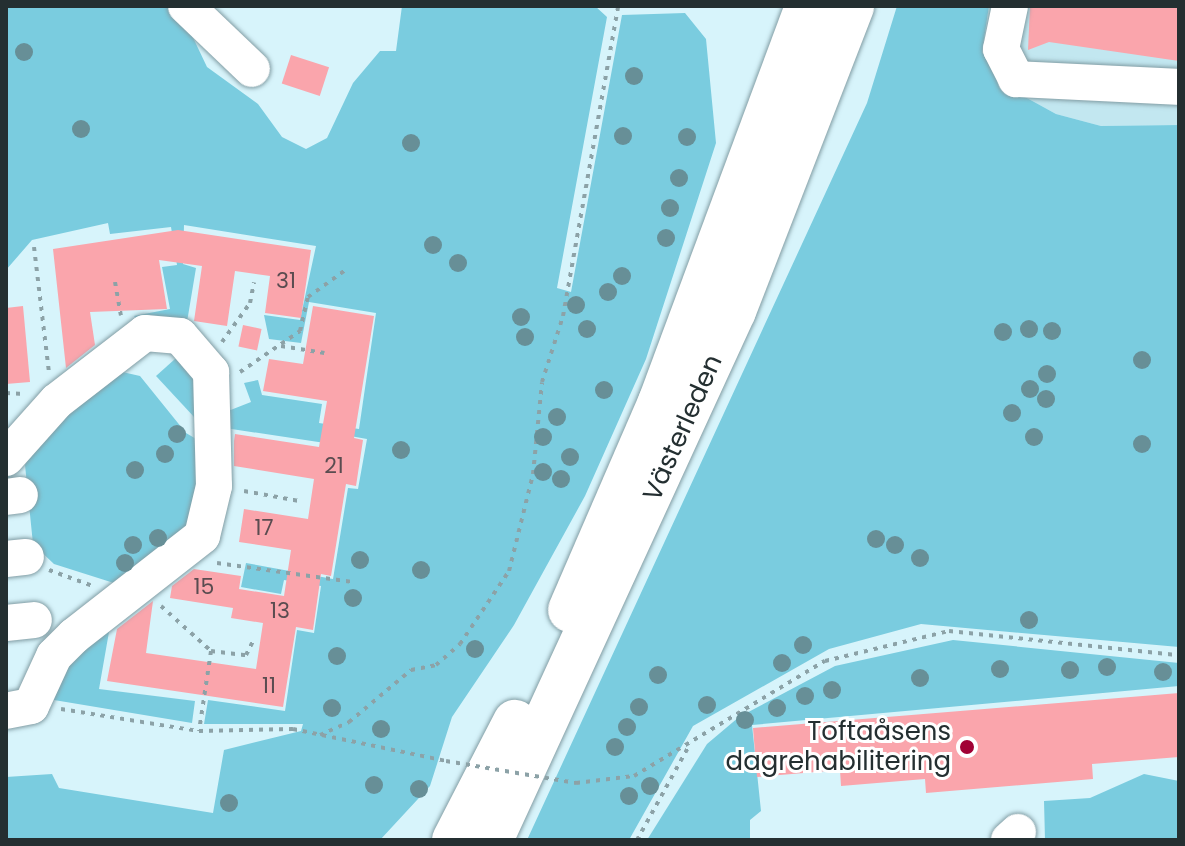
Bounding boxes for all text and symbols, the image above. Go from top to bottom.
house number: 31 [276,268,296,294]
street label: Västerleden [637,350,729,506]
house number: 21 [324,453,344,479]
house number: 17 [254,515,274,541]
house number: 15 [194,574,214,600]
house number: 13 [270,598,290,624]
house number: 11 [262,673,276,699]
place label: Toftaåsens dagrehabilitering [726,716,951,778]
marker: Toftaåsens dagrehabilitering [958,738,976,756]

